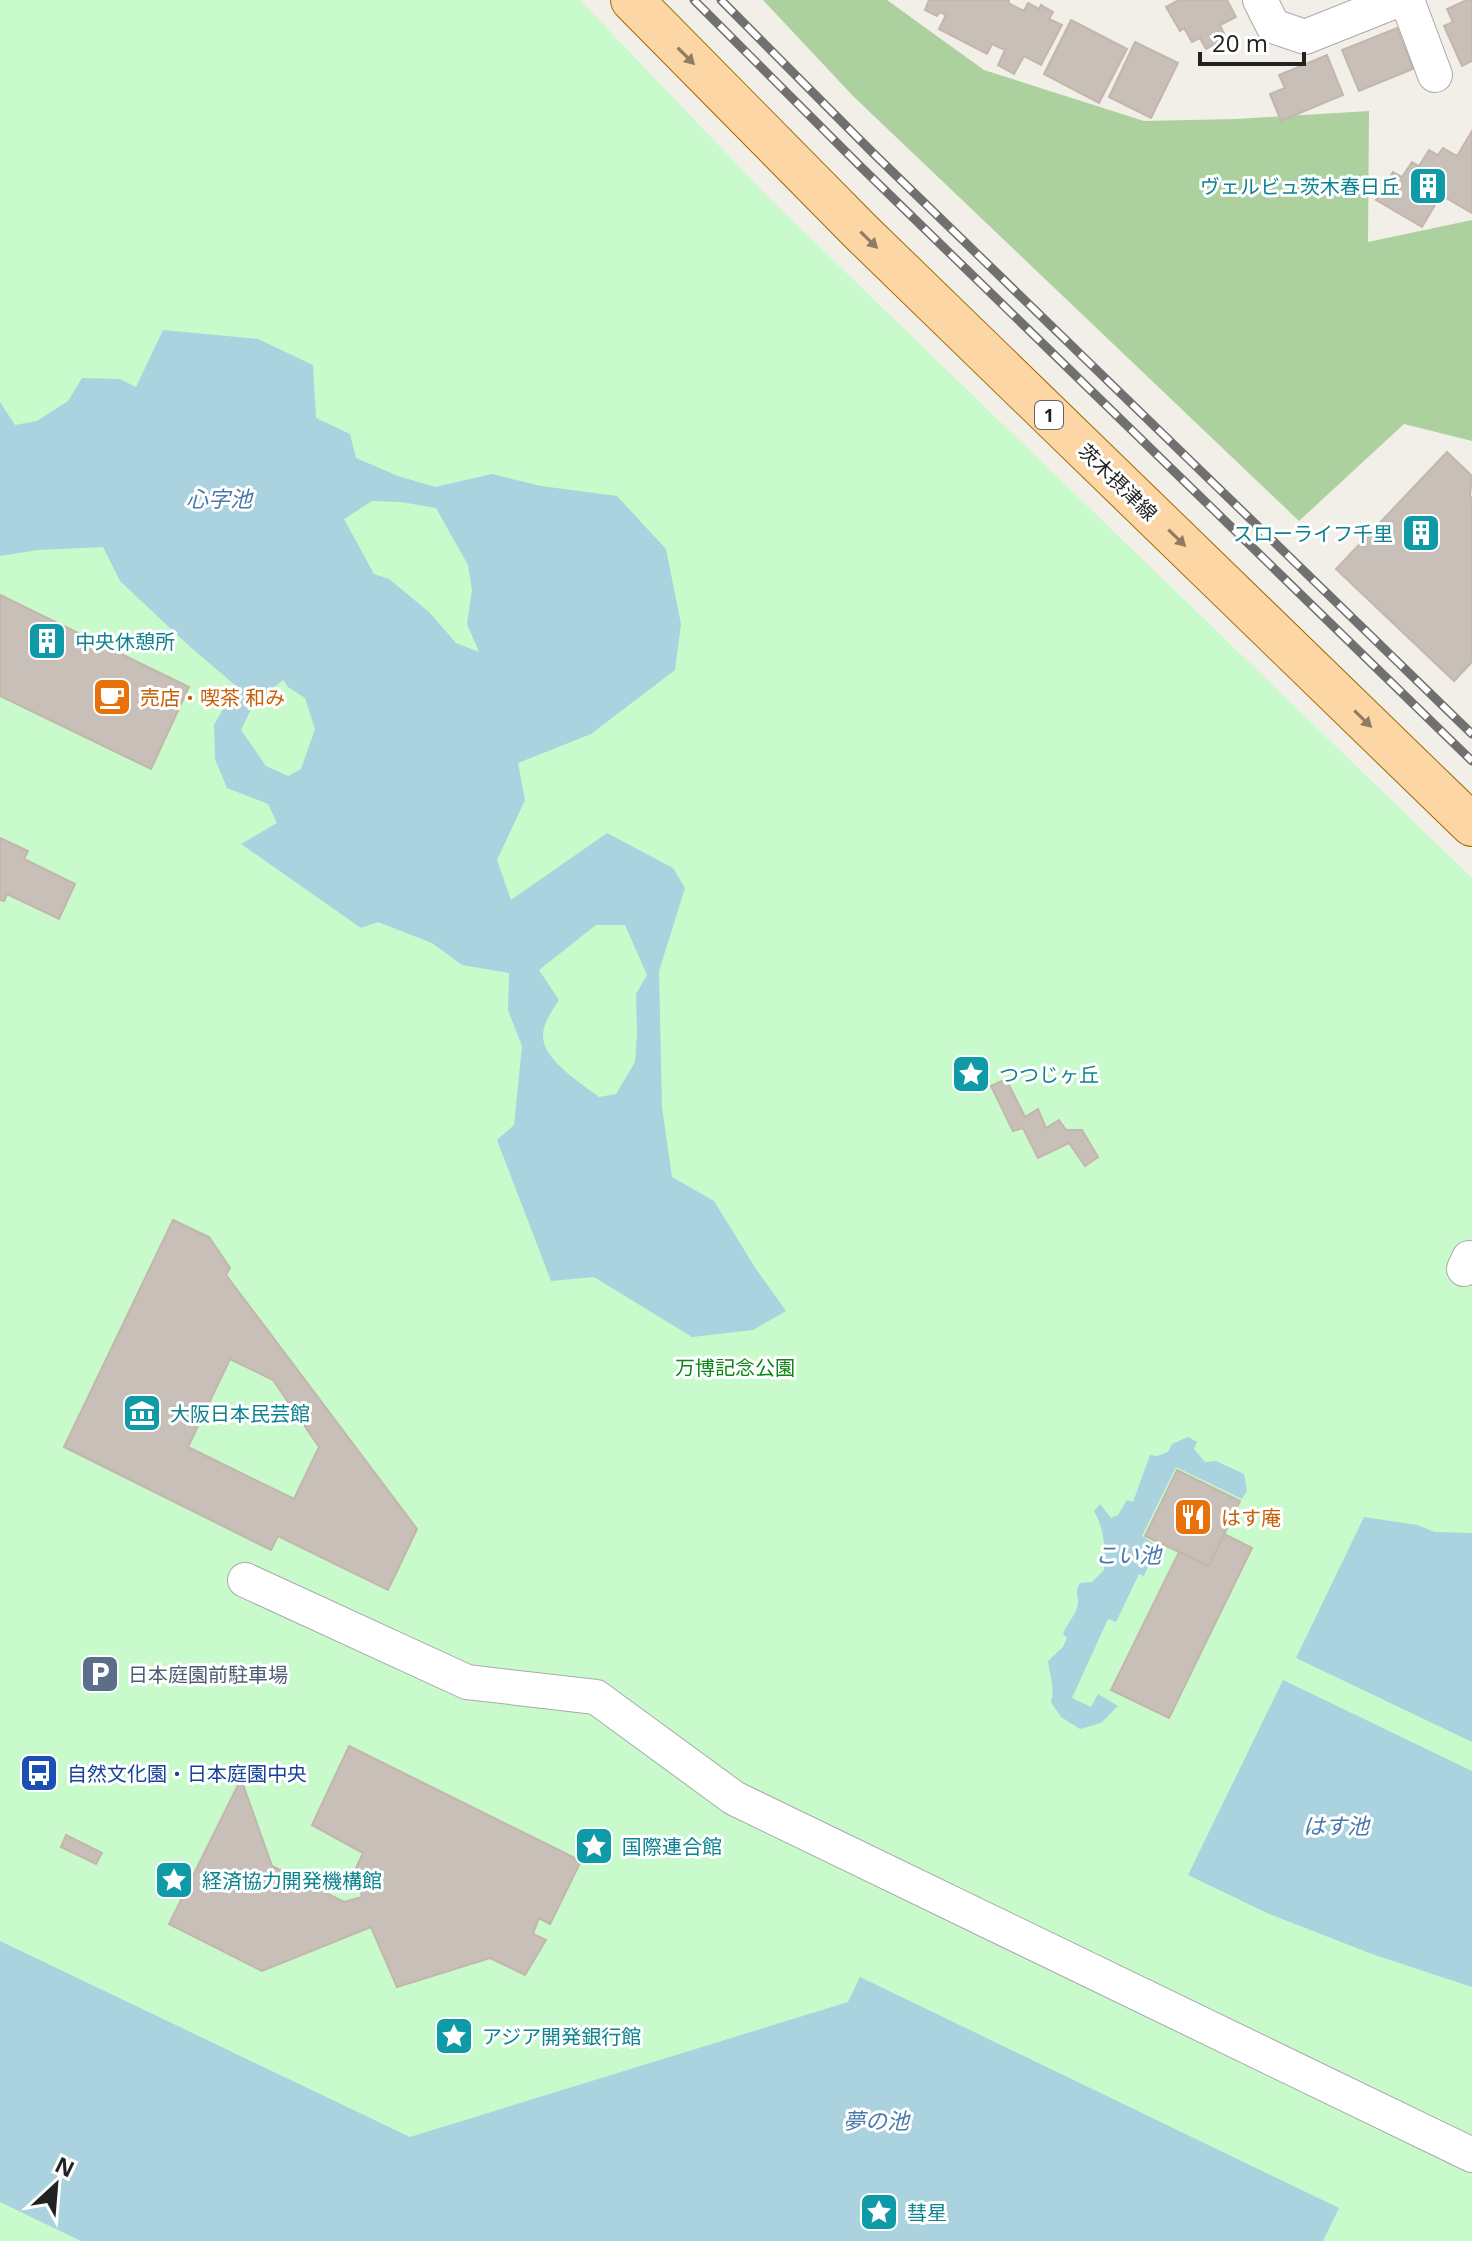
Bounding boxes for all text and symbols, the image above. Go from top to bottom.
scale bar [1200,16,1304,66]
text: 20 m [1212,26,1268,59]
one-way arrow [676,46,695,65]
building icon: ヴェルビュ茨木春日丘 [1407,165,1449,207]
place label: ヴェルビュ茨木春日丘 [1200,173,1400,200]
one-way arrow [859,230,878,249]
road number: 1 [1035,401,1063,429]
street label: 茨木摂津線 [1073,438,1163,526]
water label: 心字池 [186,483,254,513]
building icon: スローライフ千里 [1400,512,1442,554]
place label: スローライフ千里 [1233,520,1393,547]
one-way arrow [1167,528,1186,547]
building icon: 中央休憩所 [26,620,68,662]
place label: 中央休憩所 [75,628,175,655]
cafe icon: 売店・喫茶 和み [91,676,133,718]
place label: 売店・喫茶 和み [140,684,285,711]
one-way arrow [1353,709,1372,728]
place icon: つつじヶ丘 [950,1053,992,1095]
place label: つつじヶ丘 [999,1061,1099,1088]
park label: 万博記念公園 [675,1354,795,1381]
museum icon: 大阪日本民芸館 [121,1392,163,1434]
place label: 大阪日本民芸館 [170,1400,310,1427]
restaurant icon: はす庵 [1172,1496,1214,1538]
place label: はす庵 [1221,1504,1281,1531]
water label: こい池 [1095,1539,1163,1569]
parking icon: 日本庭園前駐車場 [79,1653,121,1695]
place label: 日本庭園前駐車場 [128,1661,288,1688]
bus stop icon: 自然文化園・日本庭園中央 [18,1752,60,1794]
place label: 自然文化園・日本庭園中央 [67,1760,307,1787]
water label: はす池 [1303,1810,1371,1840]
place icon: 国際連合館 [573,1825,615,1867]
place label: 国際連合館 [622,1833,722,1860]
place icon: 経済協力開発機構館 [153,1859,195,1901]
place label: 経済協力開発機構館 [202,1867,382,1894]
place icon: アジア開発銀行館 [433,2015,475,2057]
place label: アジア開発銀行館 [482,2023,641,2050]
water label: 夢の池 [843,2105,911,2135]
north arrow [16,2145,96,2225]
text: N [51,2149,80,2184]
place icon: 彗星 [858,2191,900,2233]
place label: 彗星 [907,2199,947,2226]

